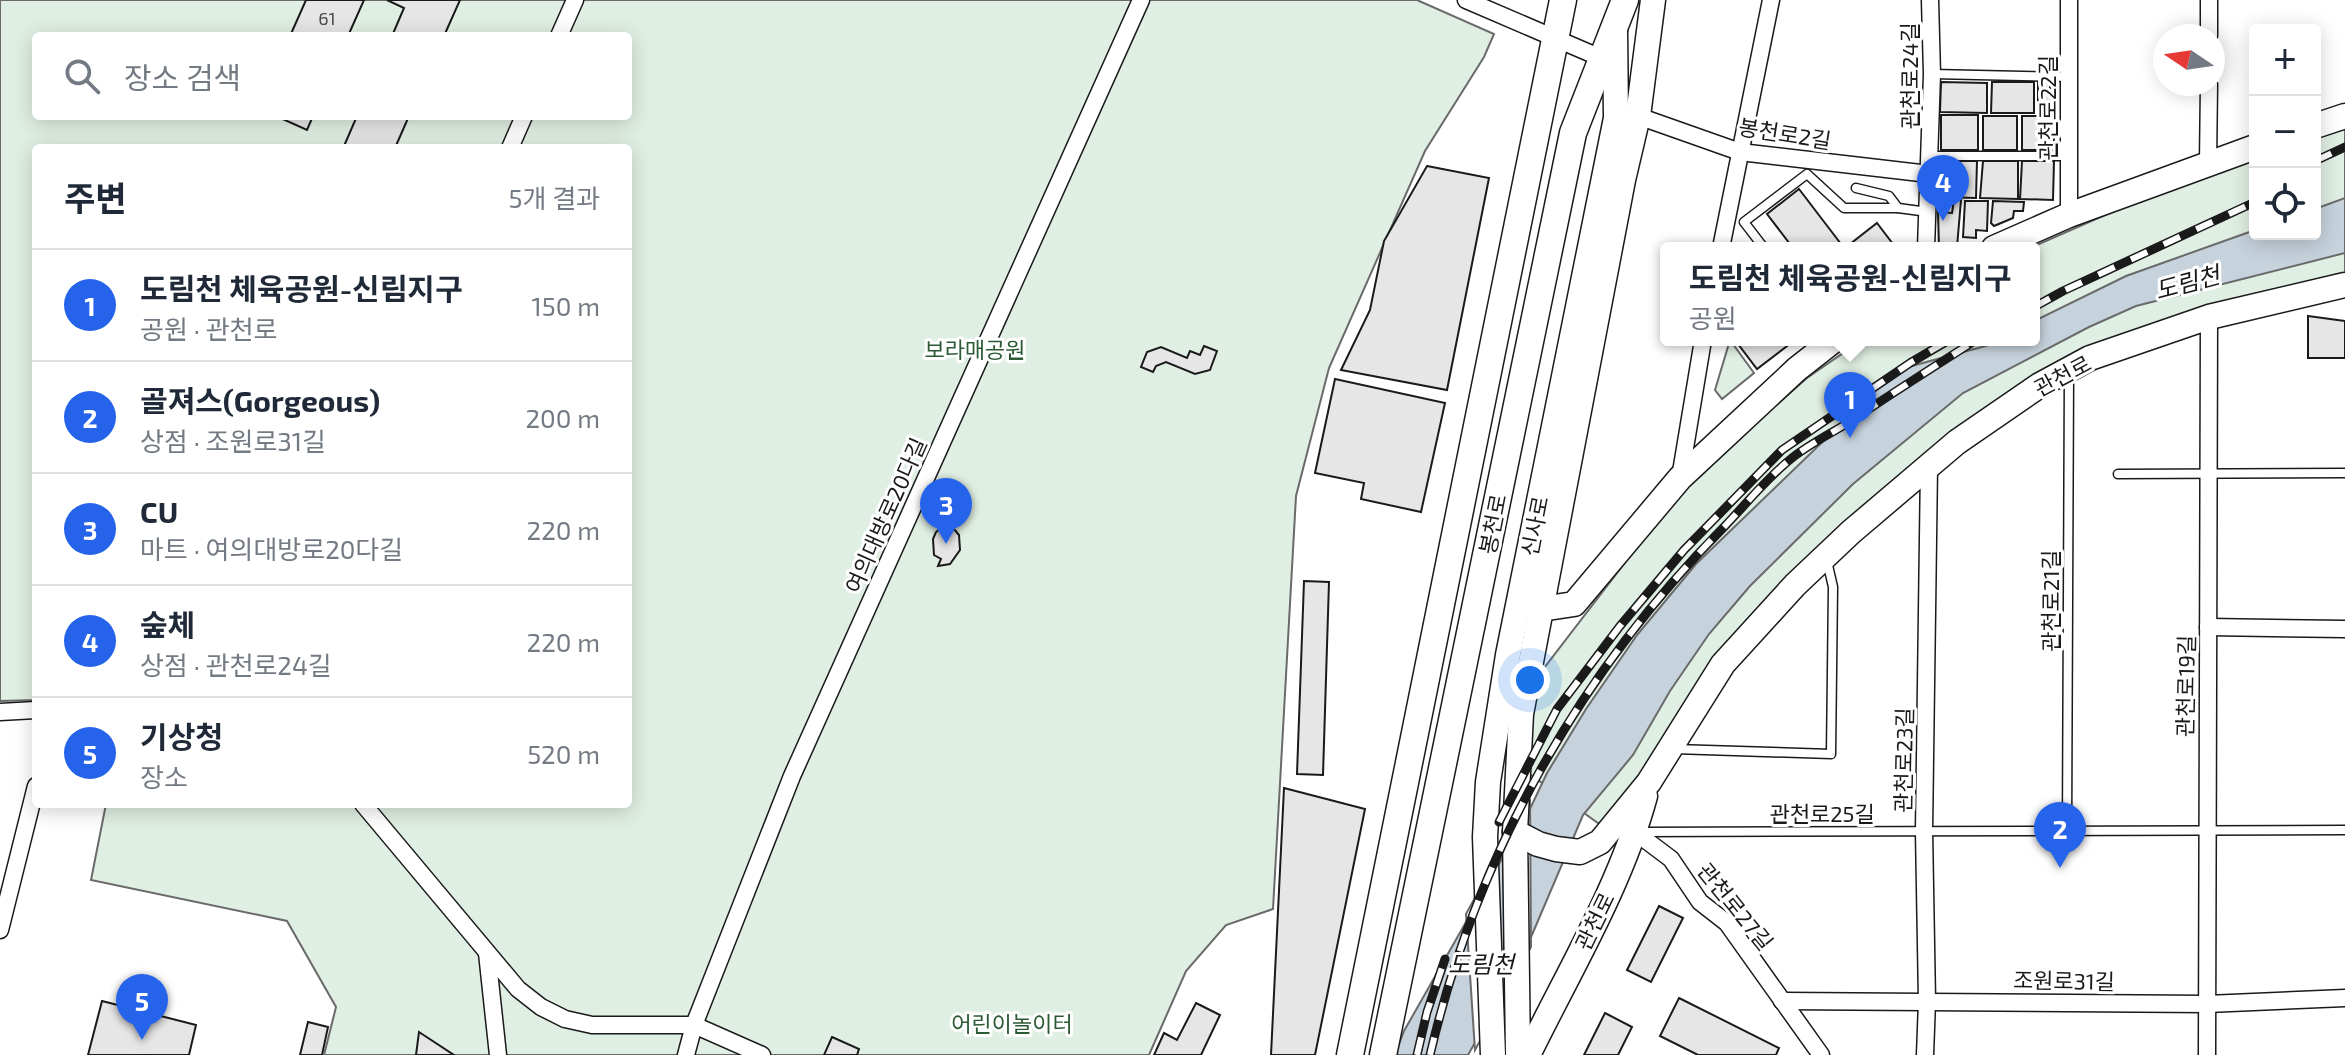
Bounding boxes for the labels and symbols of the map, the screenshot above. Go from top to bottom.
house number: 61 [318,7,336,29]
street label: 관천로24길 [1896,23,1922,129]
north arrow [2153,24,2225,96]
street label: 관천로22길 [2034,55,2060,161]
street label: 봉천로2길 [1737,113,1833,153]
pin: 4 [1917,155,1969,221]
water label: 도림천 [2151,259,2226,305]
park label: 보라매공원 [924,336,1026,362]
street label: 관천로 [2029,349,2095,401]
pin: 1 [1824,372,1876,438]
street label: 여의대방로20다길 [839,433,931,597]
pin: 3 [920,478,972,544]
street label: 봉천로 [1473,492,1511,556]
street label: 신사로 [1515,494,1553,558]
street label: 관천로21길 [2037,550,2063,652]
street label: 관천로19길 [2171,635,2199,737]
your location [1510,660,1550,700]
street label: 관천로23길 [1889,707,1917,813]
street label: 관천로25길 [1769,800,1875,826]
pin: 2 [2034,802,2086,868]
street label: 관천로27길 [1693,857,1779,955]
street label: 관천로 [1569,888,1619,954]
water label: 도림천 [1448,949,1517,978]
street label: 조원로31길 [2013,966,2115,994]
pin: 5 [116,974,168,1040]
park label: 어린이놀이터 [951,1010,1073,1036]

